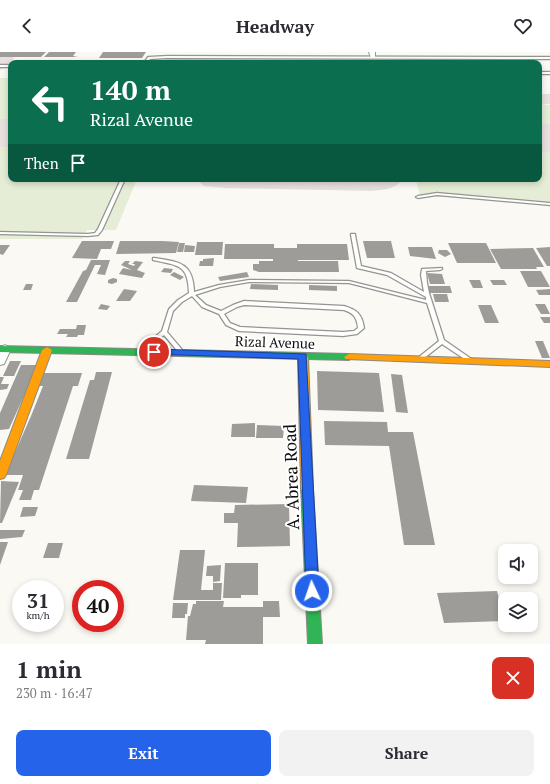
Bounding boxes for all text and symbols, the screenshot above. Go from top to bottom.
text: Headway [236,14,314,38]
icon: back [16,15,38,37]
icon: heart [512,15,534,37]
text: 140 m [90,71,171,108]
icon: left [24,76,76,128]
text: Rizal Avenue [90,107,193,131]
icon: arrive [67,152,89,174]
text: Then [24,153,59,173]
street label: Rizal Avenue [235,331,315,353]
pin [137,335,171,369]
icon: arrive [143,341,165,363]
street label: A. Abrea Road [278,423,304,530]
map controls [498,544,538,632]
button: sound [498,544,538,584]
position arrow [291,570,333,612]
speed limit sign: 40 [72,580,124,632]
text: 31 [27,587,49,614]
button: layers [498,592,538,632]
text: km/h [26,609,50,622]
text: 1 min [16,653,82,685]
button: close [492,657,534,699]
text: 230 m · 16:47 [16,684,93,702]
button: Exit [16,730,271,776]
button: Share [279,730,534,776]

